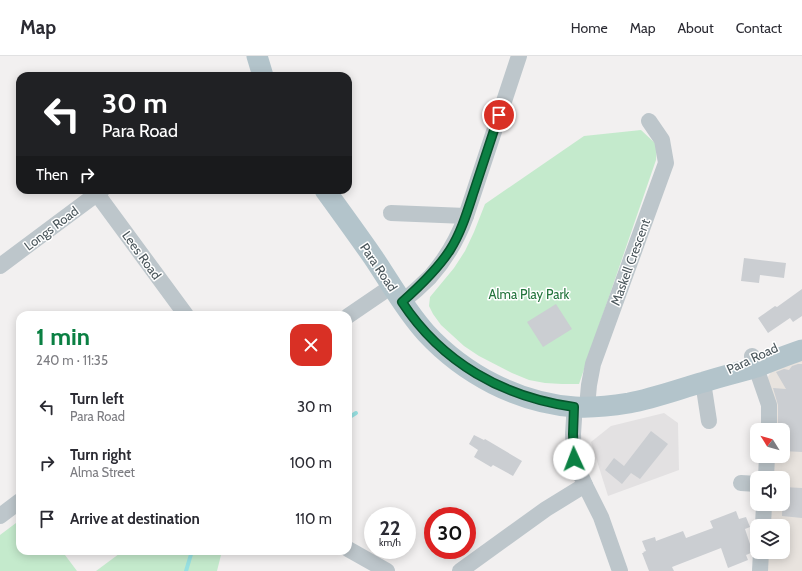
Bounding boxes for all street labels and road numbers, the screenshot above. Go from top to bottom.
street label: Longs Road [21,202,81,254]
street label: Maskell Crescent [607,216,653,308]
street label: Lees Road [119,228,165,282]
street label: Para Road [357,240,401,294]
street label: Para Road [724,339,780,377]

